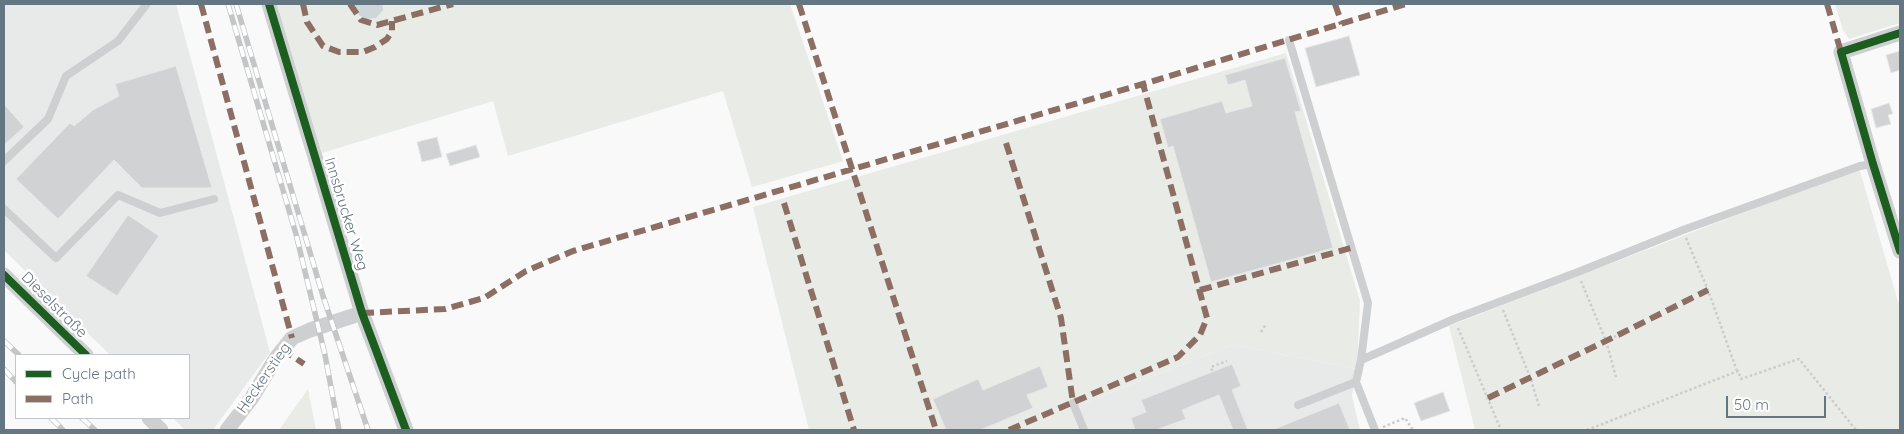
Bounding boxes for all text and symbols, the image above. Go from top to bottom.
street label: Innsbrucker Weg [320,155,372,273]
street label: Dieselstraße [17,268,91,342]
street label: Heckerstieg [233,339,295,417]
legend [15,354,190,419]
text: Cycle path [62,364,136,383]
scale bar [1729,386,1829,418]
text: Path [62,389,94,408]
text: 50 m [1734,395,1769,414]

